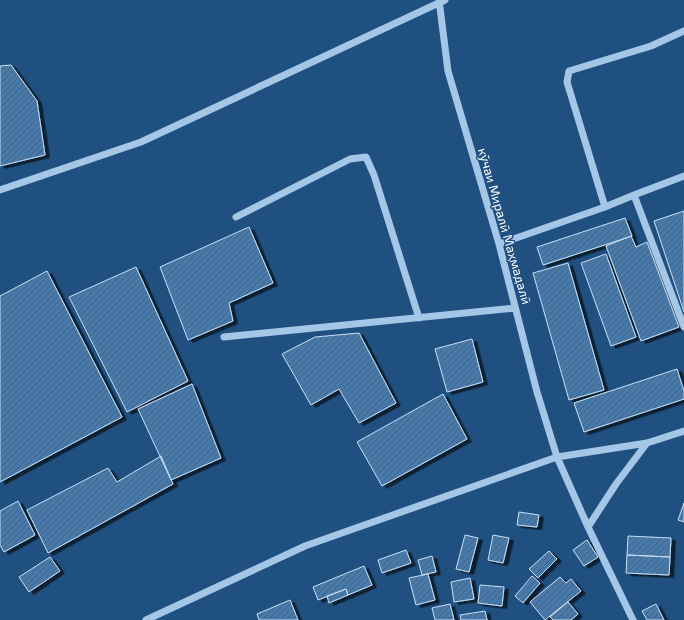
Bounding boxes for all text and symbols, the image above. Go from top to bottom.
street label: кӯчаи Миралӣ Маҳмадалӣ [475,146,535,306]

